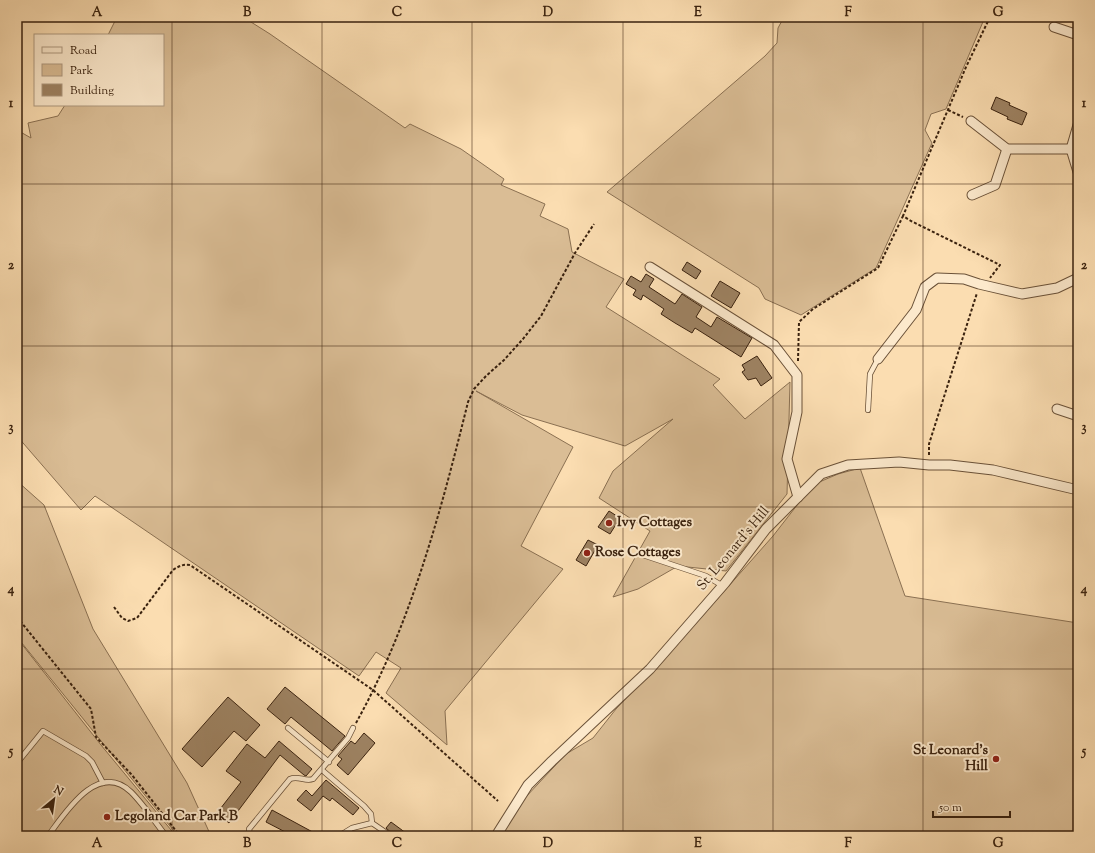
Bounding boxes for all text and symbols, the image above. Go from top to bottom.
text: A [92,4,103,22]
text: B [243,4,252,22]
text: C [392,4,402,22]
text: D [543,4,553,22]
text: E [694,4,702,22]
text: F [844,4,852,22]
text: G [993,4,1004,22]
legend [34,34,164,106]
text: Road [70,42,97,60]
text: Park [70,62,93,80]
text: Building [70,82,114,100]
text: 1 [9,95,14,113]
text: 1 [1082,95,1087,113]
text: 2 [8,257,15,275]
text: 2 [1081,257,1088,275]
text: 3 [8,419,14,437]
text: 3 [1081,419,1087,437]
street label: St. Leonard's Hill [693,503,775,595]
place label: Ivy Cottages [617,513,692,533]
marker: Ivy Cottages [604,518,614,528]
place label: Rose Cottages [595,543,681,563]
marker: Rose Cottages [582,548,592,558]
text: 4 [7,581,15,599]
text: 4 [1080,581,1088,599]
place label: St Leonard's Hill [913,741,988,777]
text: 5 [8,743,14,761]
text: 5 [1081,743,1087,761]
marker: St Leonard's Hill [991,754,1001,764]
north arrow [34,779,74,819]
text: N [50,782,66,800]
scale bar [933,793,1010,819]
text: 50 m [938,799,962,817]
place label: Legoland Car Park B [115,807,238,827]
marker: Legoland Car Park B [102,812,112,822]
text: A [92,835,103,853]
text: B [243,835,252,853]
text: C [392,835,402,853]
text: D [543,835,553,853]
text: E [694,835,702,853]
text: F [844,835,852,853]
text: G [993,835,1004,853]

